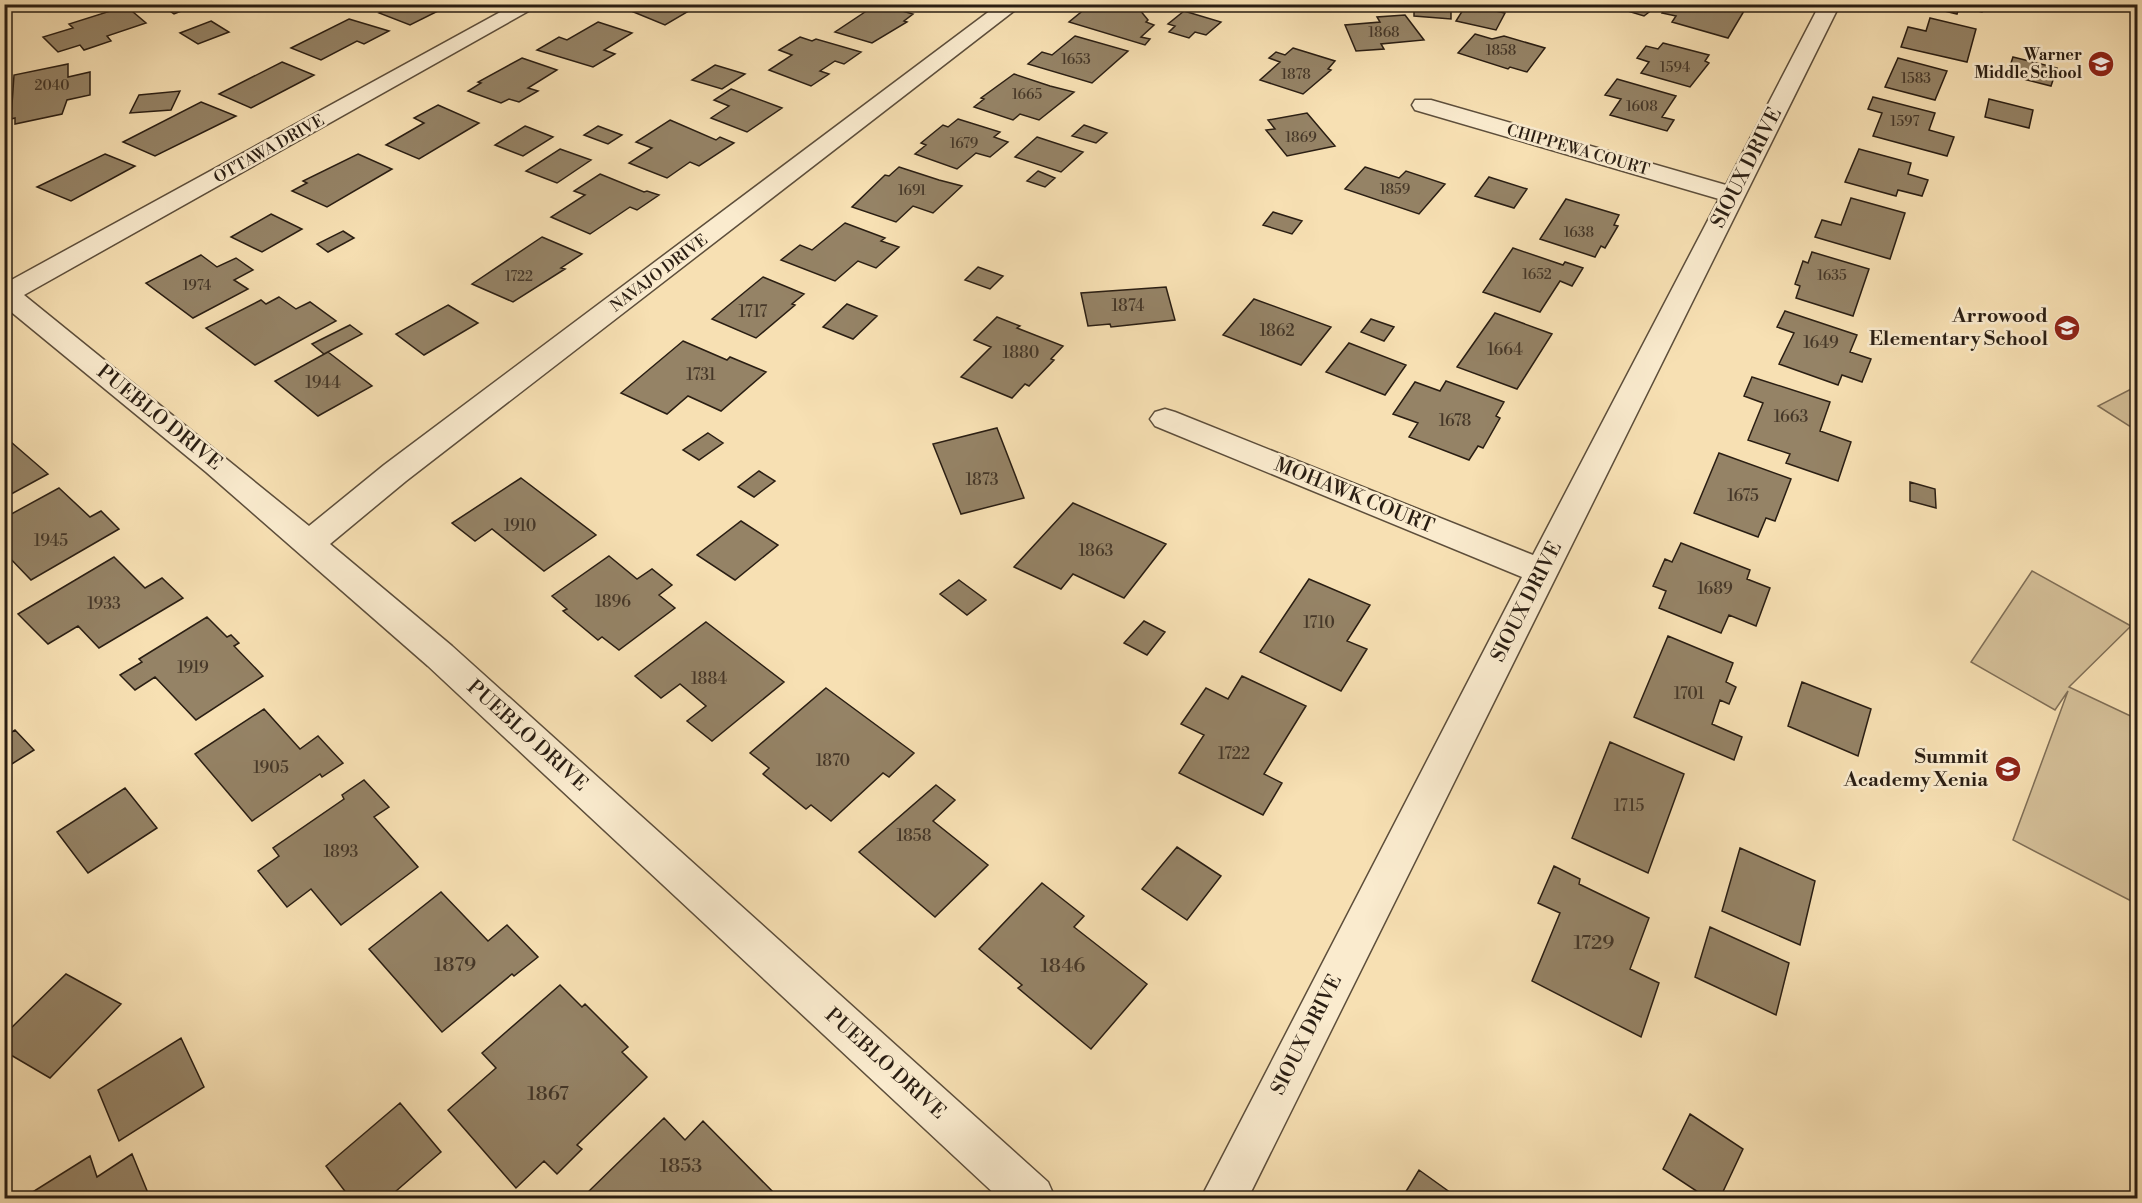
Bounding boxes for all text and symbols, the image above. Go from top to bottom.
house number: 1868 [1368,24,1400,42]
house number: 1858 [1486,42,1516,60]
place label: Warner Middle School [1974,45,2083,83]
school or university icon: Warner Middle School [2086,49,2116,79]
house number: 1653 [1061,51,1091,69]
house number: 1594 [1660,59,1690,77]
house number: 1878 [1281,66,1311,84]
house number: 1583 [1901,70,1931,88]
house number: 2040 [35,77,69,95]
house number: 1665 [1012,86,1042,104]
house number: 1608 [1626,98,1658,116]
street label: SIOUX DRIVE [1706,103,1788,233]
street label: OTTAWA DRIVE [210,110,328,188]
house number: 1597 [1890,113,1920,131]
street label: CHIPPEWA COURT [1504,120,1652,180]
house number: 1869 [1285,129,1317,147]
house number: 1679 [950,135,978,153]
house number: 1859 [1380,181,1410,199]
house number: 1691 [898,182,926,200]
house number: 1638 [1564,224,1594,242]
street label: NAVAJO DRIVE [606,230,712,316]
house number: 1652 [1522,266,1552,284]
house number: 1635 [1817,267,1847,285]
house number: 1722 [505,268,533,286]
house number: 1974 [183,277,211,295]
house number: 1874 [1112,296,1145,316]
house number: 1717 [739,302,767,322]
place label: Arrowood Elementary School [1869,304,2048,352]
school or university icon: Arrowood Elementary School [2052,313,2082,343]
house number: 1862 [1259,321,1295,341]
house number: 1649 [1803,333,1839,353]
house number: 1664 [1487,340,1523,360]
house number: 1880 [1003,343,1039,363]
street label: PUEBLO DRIVE [91,360,227,476]
house number: 1731 [686,365,716,385]
house number: 1944 [305,373,341,393]
house number: 1663 [1774,407,1808,427]
house number: 1678 [1439,411,1472,431]
street label: MOHAWK COURT [1270,453,1438,539]
house number: 1873 [966,470,999,490]
house number: 1675 [1727,486,1759,506]
house number: 1910 [504,516,536,536]
house number: 1945 [34,531,68,551]
street label: SIOUX DRIVE [1486,537,1568,667]
house number: 1863 [1079,541,1114,561]
house number: 1689 [1697,579,1733,599]
house number: 1896 [595,592,631,612]
house number: 1933 [87,594,121,614]
house number: 1710 [1303,613,1335,633]
house number: 1919 [177,658,209,678]
house number: 1884 [691,669,727,689]
street label: PUEBLO DRIVE [461,675,593,797]
house number: 1701 [1674,684,1704,704]
house number: 1722 [1218,744,1250,764]
place label: Summit Academy Xenia [1843,745,1989,793]
house number: 1870 [816,751,850,771]
school or university icon: Summit Academy Xenia [1993,754,2023,784]
house number: 1905 [253,758,289,778]
house number: 1715 [1614,796,1644,816]
house number: 1858 [896,826,932,846]
house number: 1893 [324,842,359,862]
house number: 1729 [1574,931,1614,956]
house number: 1879 [434,953,476,978]
house number: 1846 [1041,954,1085,979]
street label: SIOUX DRIVE [1266,970,1348,1100]
street label: PUEBLO DRIVE [819,1003,951,1125]
house number: 1867 [527,1082,569,1107]
house number: 1853 [660,1154,702,1179]

